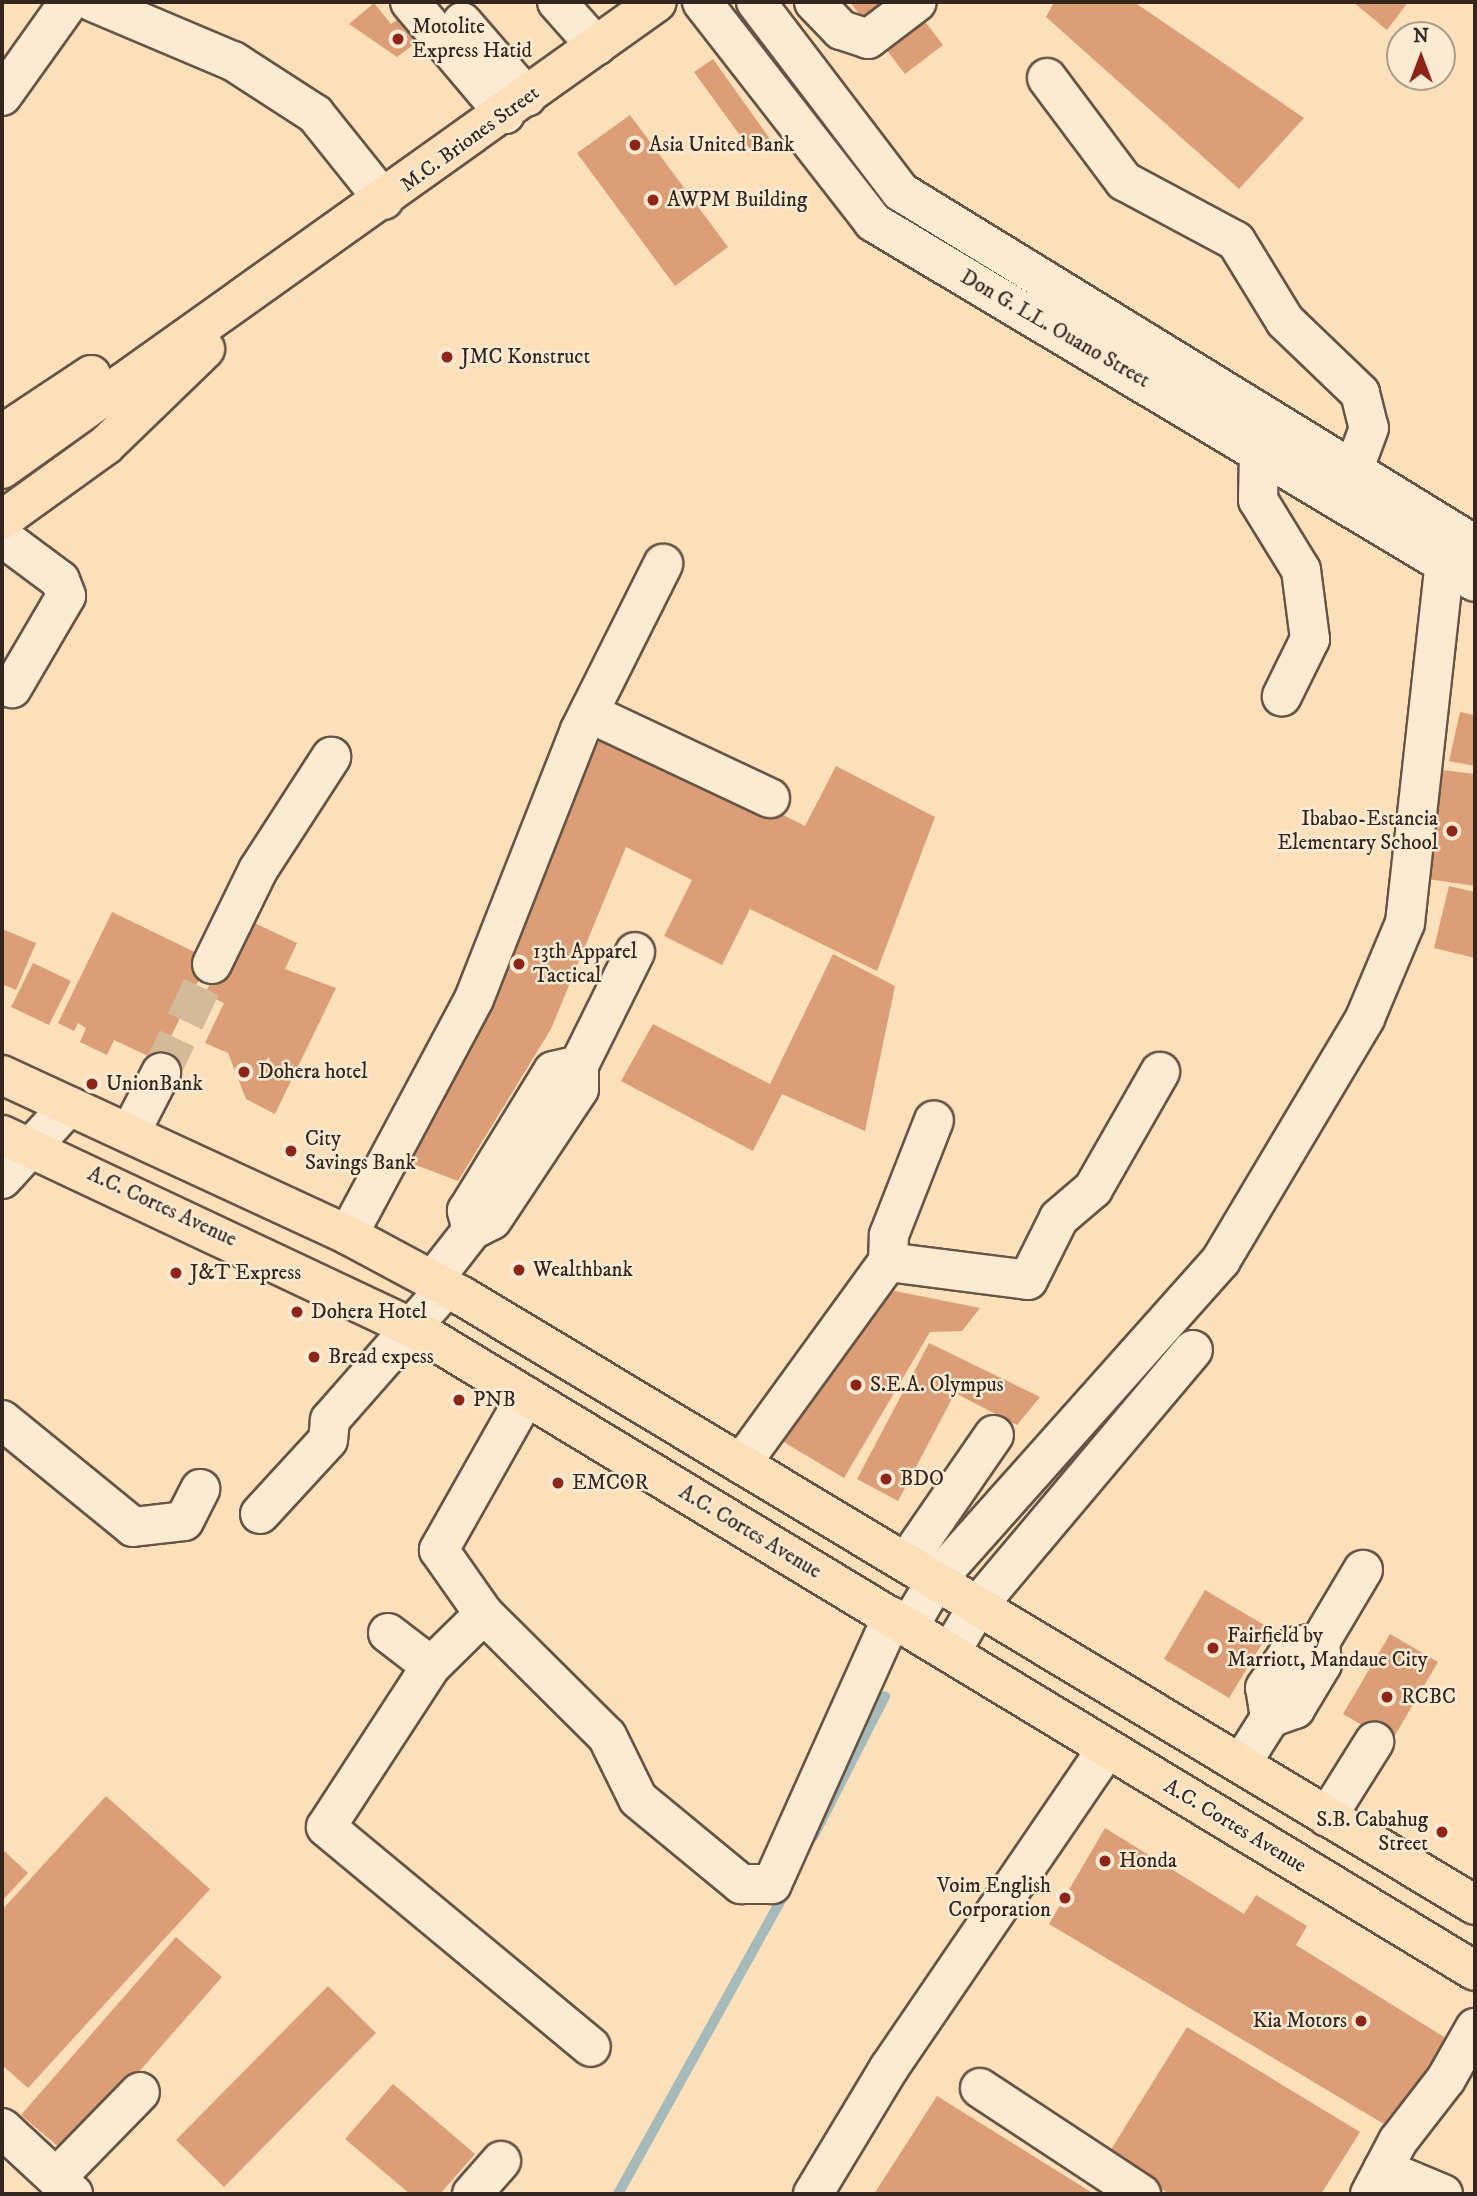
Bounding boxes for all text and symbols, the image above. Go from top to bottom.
place label: Motolite Express Hatid [412,14,532,64]
north arrow [1386,21,1456,91]
text: N [1413,25,1429,48]
marker: Motolite Express Hatid [390,31,406,47]
street label: M.C. Briones Street [396,80,544,198]
place label: Asia United Bank [649,132,794,158]
marker: Asia United Bank [627,137,643,153]
place label: AWPM Building [667,187,807,213]
marker: AWPM Building [645,192,661,208]
street label: Don G. LL. Ouano Street [956,265,1154,393]
place label: JMC Konstruct [461,344,590,370]
marker: JMC Konstruct [439,349,455,365]
place label: Ibabao-Estancia Elementary School [1277,806,1438,856]
marker: Ibabao-Estancia Elementary School [1444,823,1460,839]
place label: 13th Apparel Tactical [533,939,637,989]
marker: 13th Apparel Tactical [511,956,527,972]
place label: Dohera hotel [258,1059,368,1085]
marker: Dohera hotel [236,1064,252,1080]
place label: UnionBank [106,1071,203,1097]
marker: UnionBank [84,1076,100,1092]
place label: City Savings Bank [305,1126,416,1176]
marker: City Savings Bank [283,1143,299,1159]
street label: A.C. Cortes Avenue [84,1161,240,1253]
place label: Wealthbank [533,1257,633,1283]
place label: J&T Express [190,1260,301,1286]
marker: Wealthbank [511,1262,527,1278]
marker: J&T Express [168,1265,184,1281]
place label: Dohera Hotel [311,1299,427,1325]
marker: Dohera Hotel [289,1304,305,1320]
place label: Bread expess [328,1344,434,1370]
marker: Bread expess [306,1349,322,1365]
place label: S.E.A. Olympus [870,1372,1004,1398]
marker: S.E.A. Olympus [848,1377,864,1393]
place label: PNB [473,1387,516,1413]
marker: PNB [451,1392,467,1408]
place label: BDO [900,1466,944,1492]
place label: EMCOR [572,1470,648,1496]
marker: BDO [878,1471,894,1487]
marker: EMCOR [550,1475,566,1491]
street label: A.C. Cortes Avenue [674,1480,826,1584]
place label: Fairfield by Marriott, Mandaue City [1227,1623,1428,1673]
marker: Fairfield by Marriott, Mandaue City [1205,1640,1221,1656]
place label: RCBC [1401,1684,1456,1710]
marker: RCBC [1379,1689,1395,1705]
street label: A.C. Cortes Avenue [1159,1774,1311,1878]
place label: S.B. Cabahug Street [1316,1807,1428,1857]
marker: S.B. Cabahug Street [1434,1824,1450,1840]
place label: Honda [1119,1848,1177,1874]
marker: Honda [1097,1853,1113,1869]
place label: Voim English Corporation [937,1873,1051,1923]
marker: Voim English Corporation [1057,1890,1073,1906]
place label: Kia Motors [1253,2008,1347,2034]
marker: Kia Motors [1353,2013,1369,2029]

